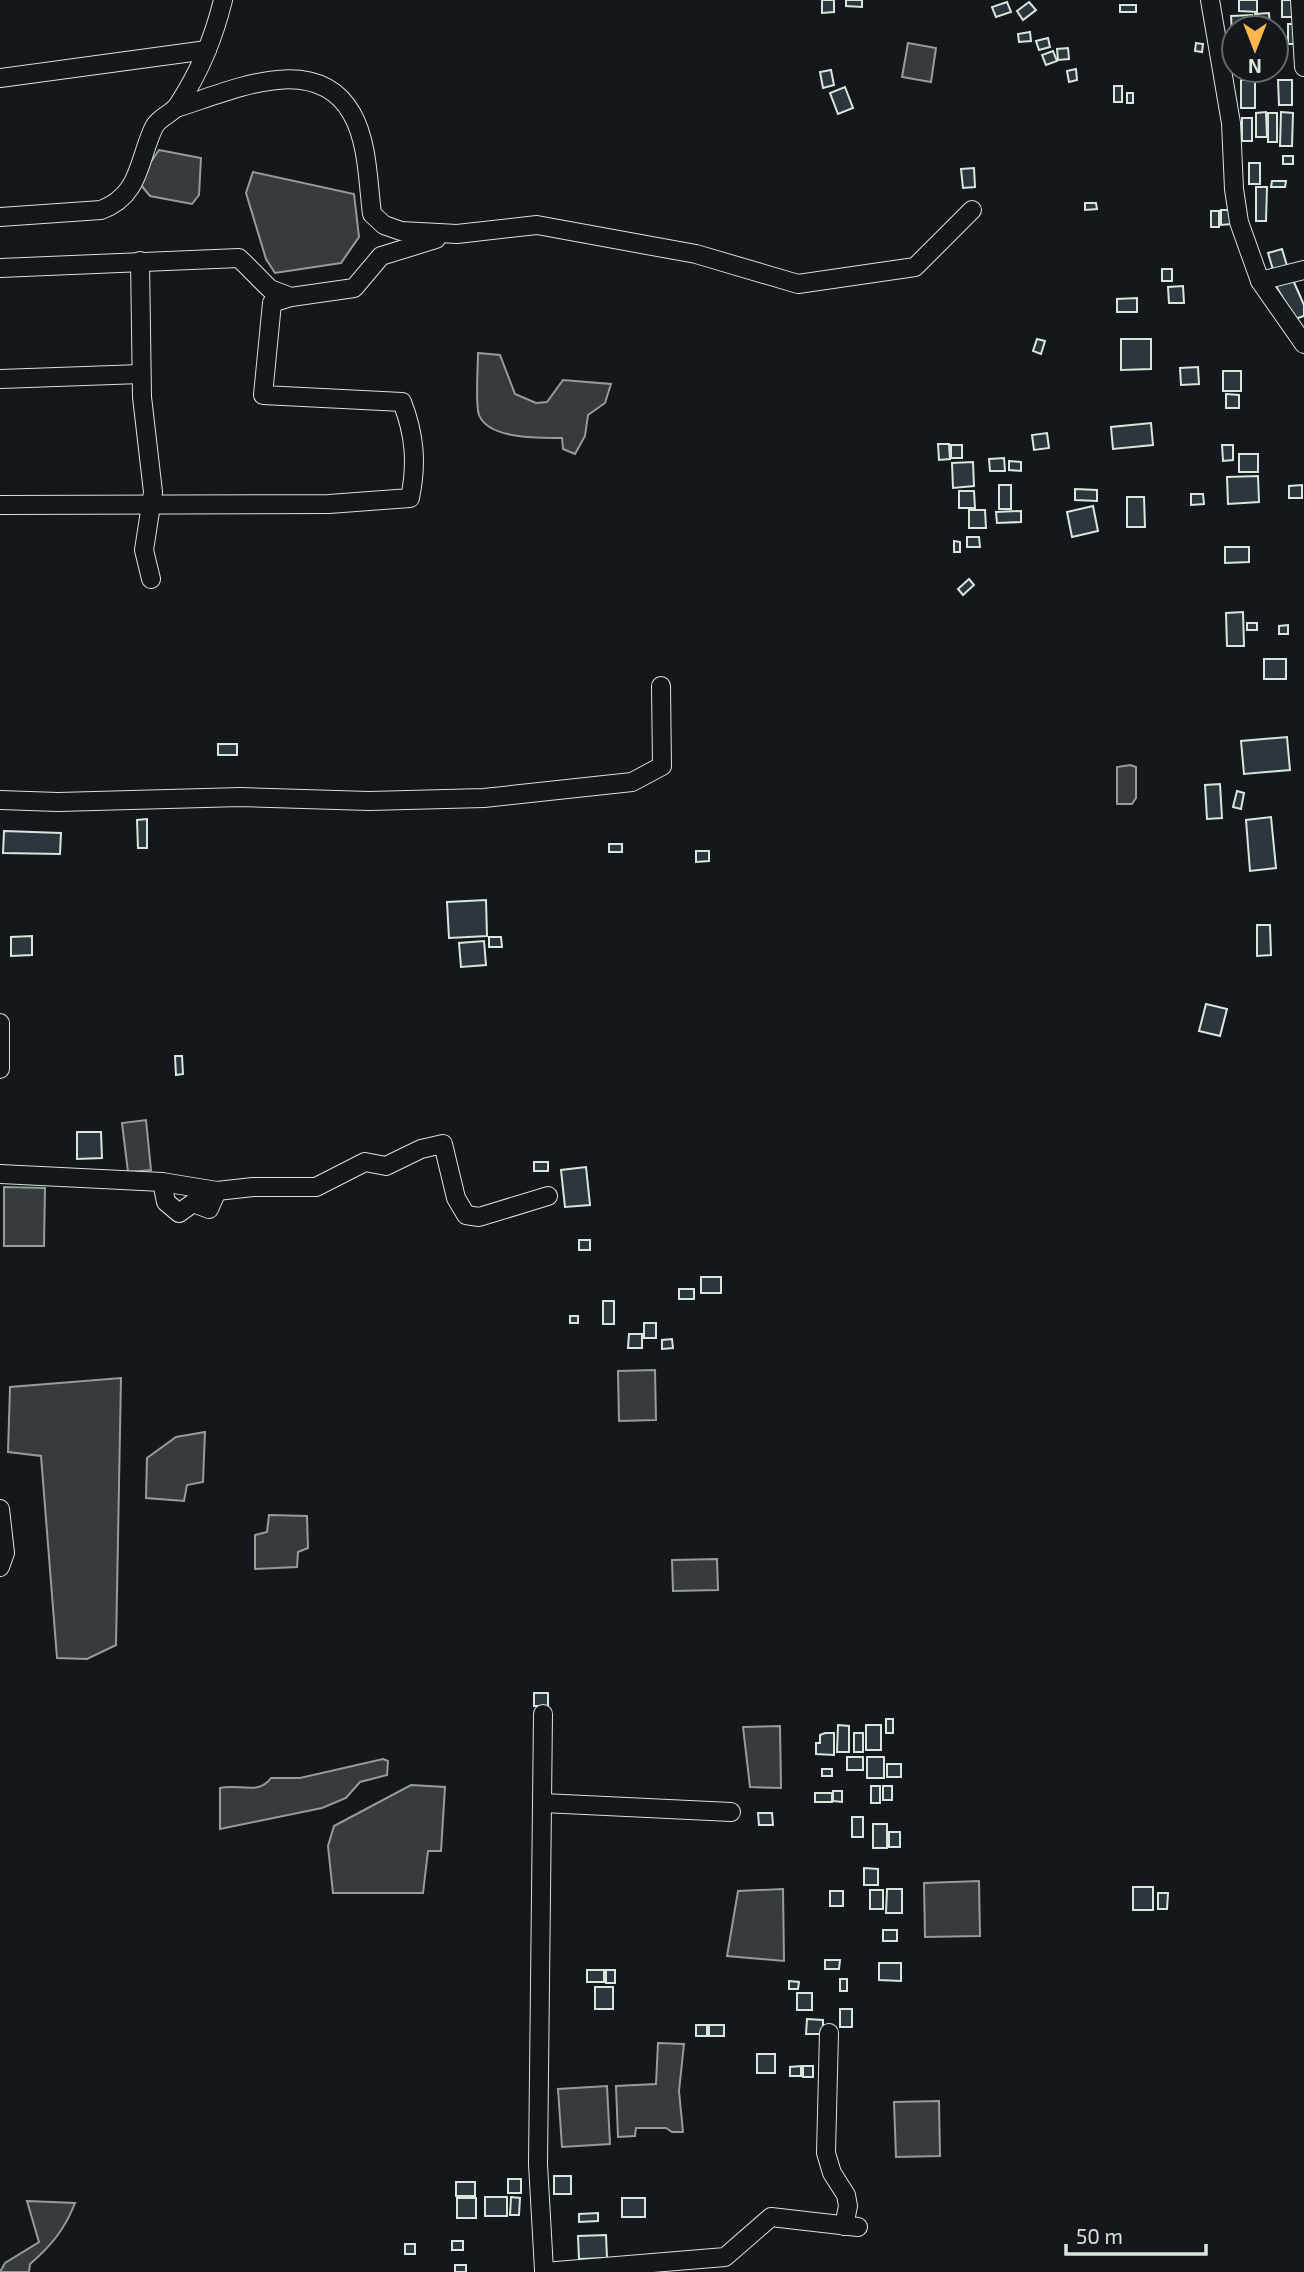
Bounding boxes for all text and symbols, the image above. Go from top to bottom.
north arrow [1220,14,1290,84]
text: N [1248,55,1262,78]
scale bar [1066,2212,1206,2256]
text: 50 m [1076,2223,1123,2248]

